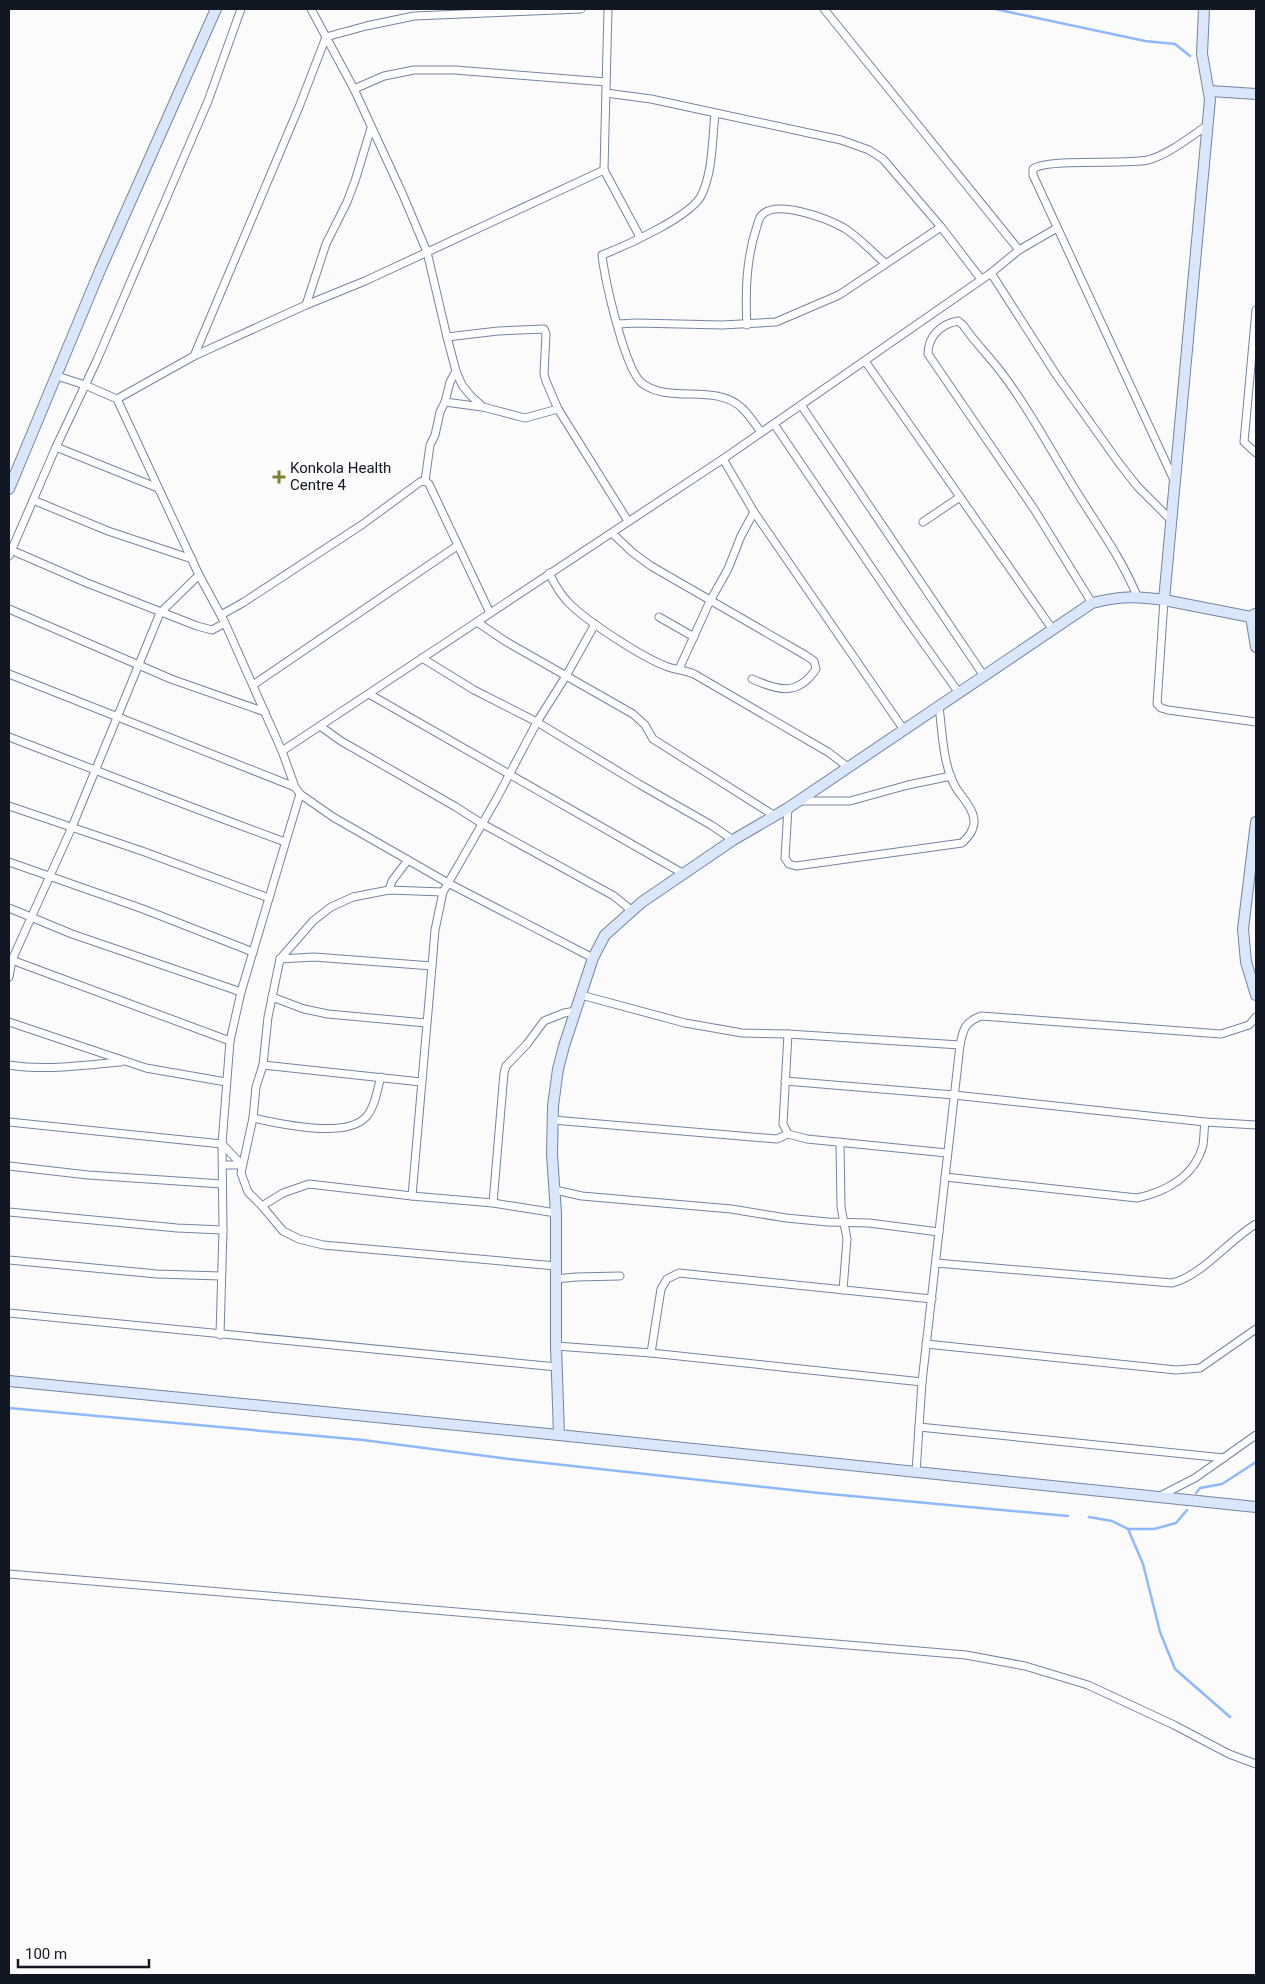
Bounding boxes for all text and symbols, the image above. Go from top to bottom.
place label: Konkola Health Centre 4 [290,459,391,494]
marker: Konkola Health Centre 4 [272,470,286,484]
scale bar [18,1936,149,1968]
text: 100 m [25,1945,67,1963]

